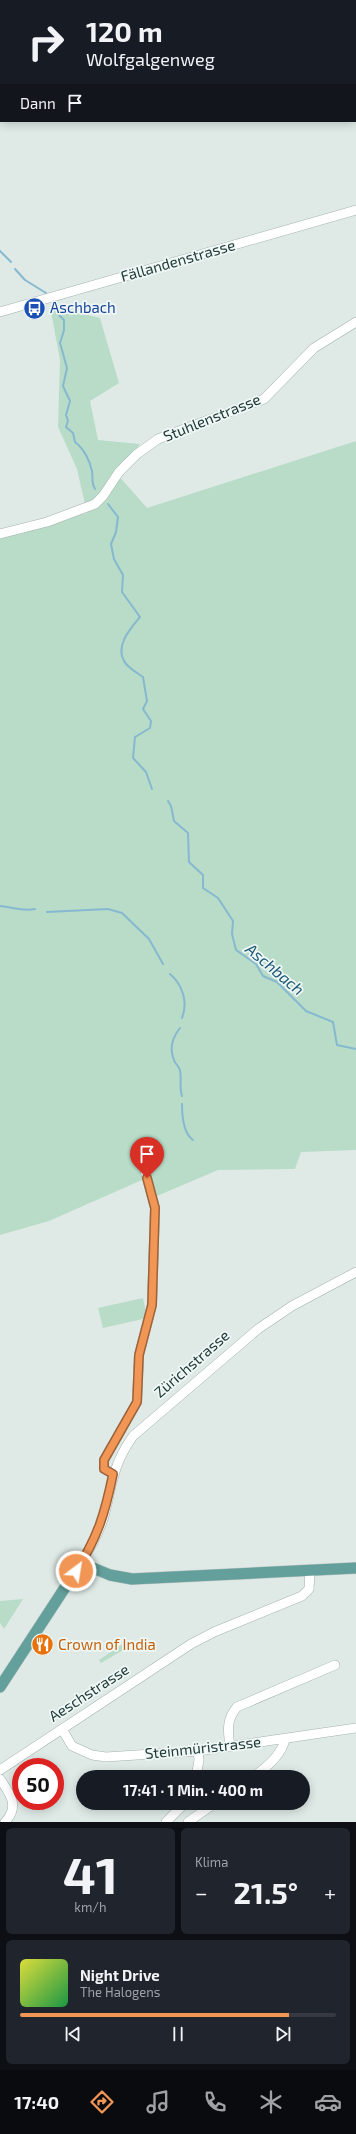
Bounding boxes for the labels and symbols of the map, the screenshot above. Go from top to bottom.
street label: Fällandenstrasse [118,235,237,285]
bus stop icon: Aschbach [22,295,48,321]
place label: Aschbach [50,298,116,316]
street label: Stuhlenstrasse [160,389,263,445]
water label: Aschbach [242,938,308,998]
pin [130,1137,164,1178]
street label: Zürichstrasse [150,1326,233,1401]
position arrow [55,1550,97,1592]
restaurant icon: Crown of India [30,1632,56,1658]
place label: Crown of India [58,1635,156,1653]
street label: Aeschstrasse [45,1660,132,1725]
street label: Steinmüristrasse [144,1732,262,1762]
speed limit sign: 50 [12,1758,64,1810]

